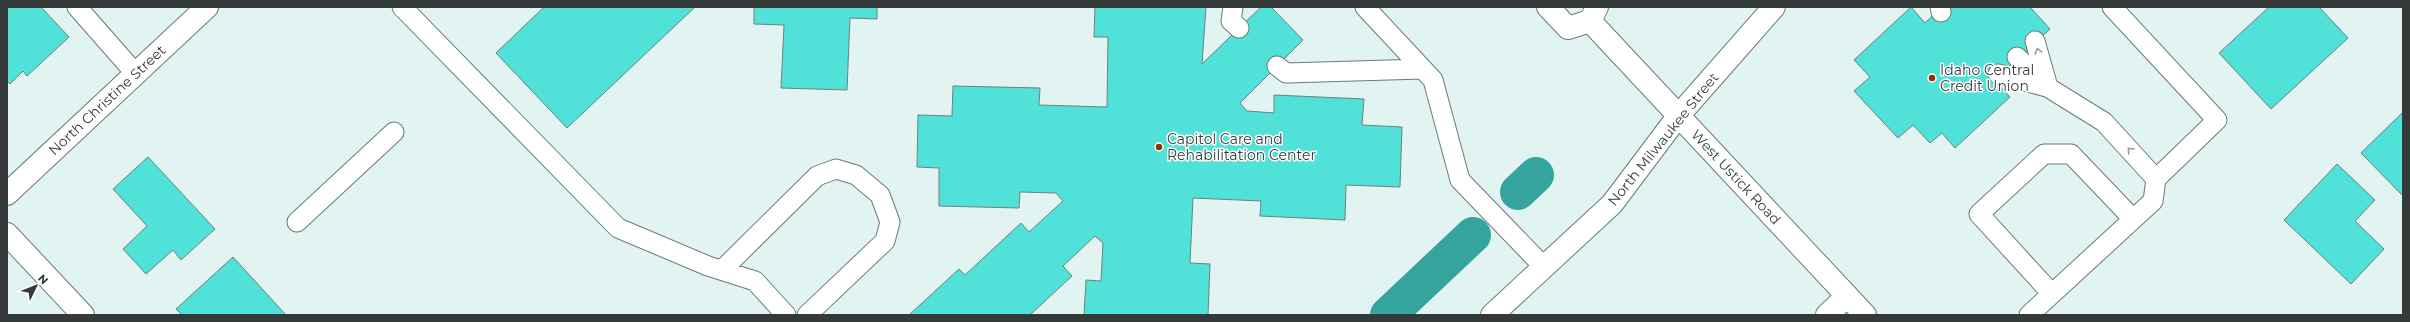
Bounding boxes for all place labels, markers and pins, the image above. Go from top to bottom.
place label: Idaho Central Credit Union [1940,61,2034,95]
marker: Idaho Central Credit Union [1927,73,1937,83]
place label: Capitol Care and Rehabilitation Center [1167,130,1316,164]
marker: Capitol Care and Rehabilitation Center [1154,142,1164,152]

